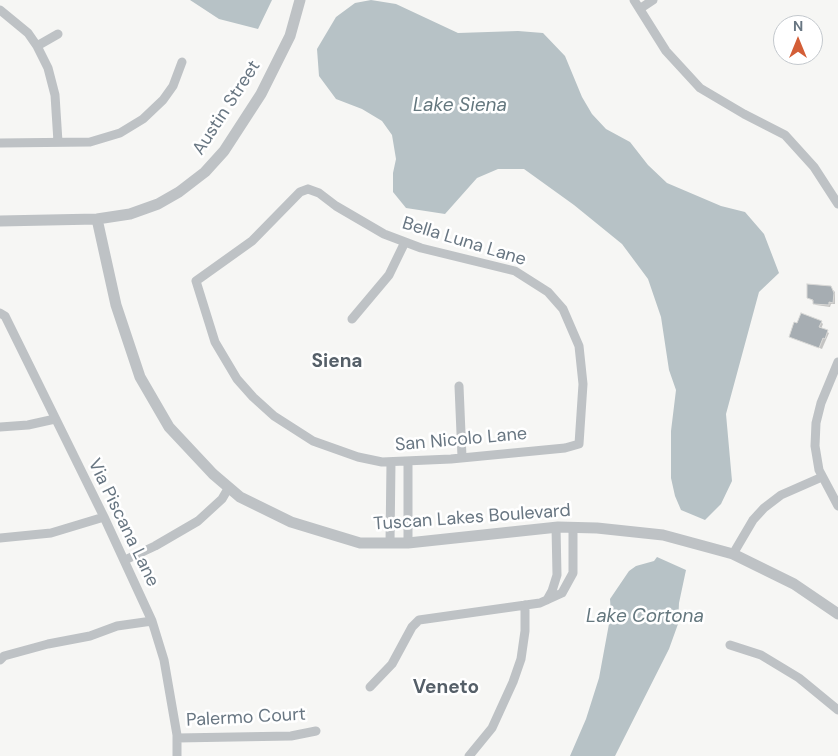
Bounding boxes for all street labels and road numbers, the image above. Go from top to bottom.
street label: Austin Street [188,57,266,159]
street label: Bella Luna Lane [400,213,528,271]
street label: San Nicolo Lane [394,423,528,457]
street label: Via Piscana Lane [83,456,163,590]
street label: Tuscan Lakes Boulevard [373,500,571,536]
street label: Palermo Court [186,704,306,732]

